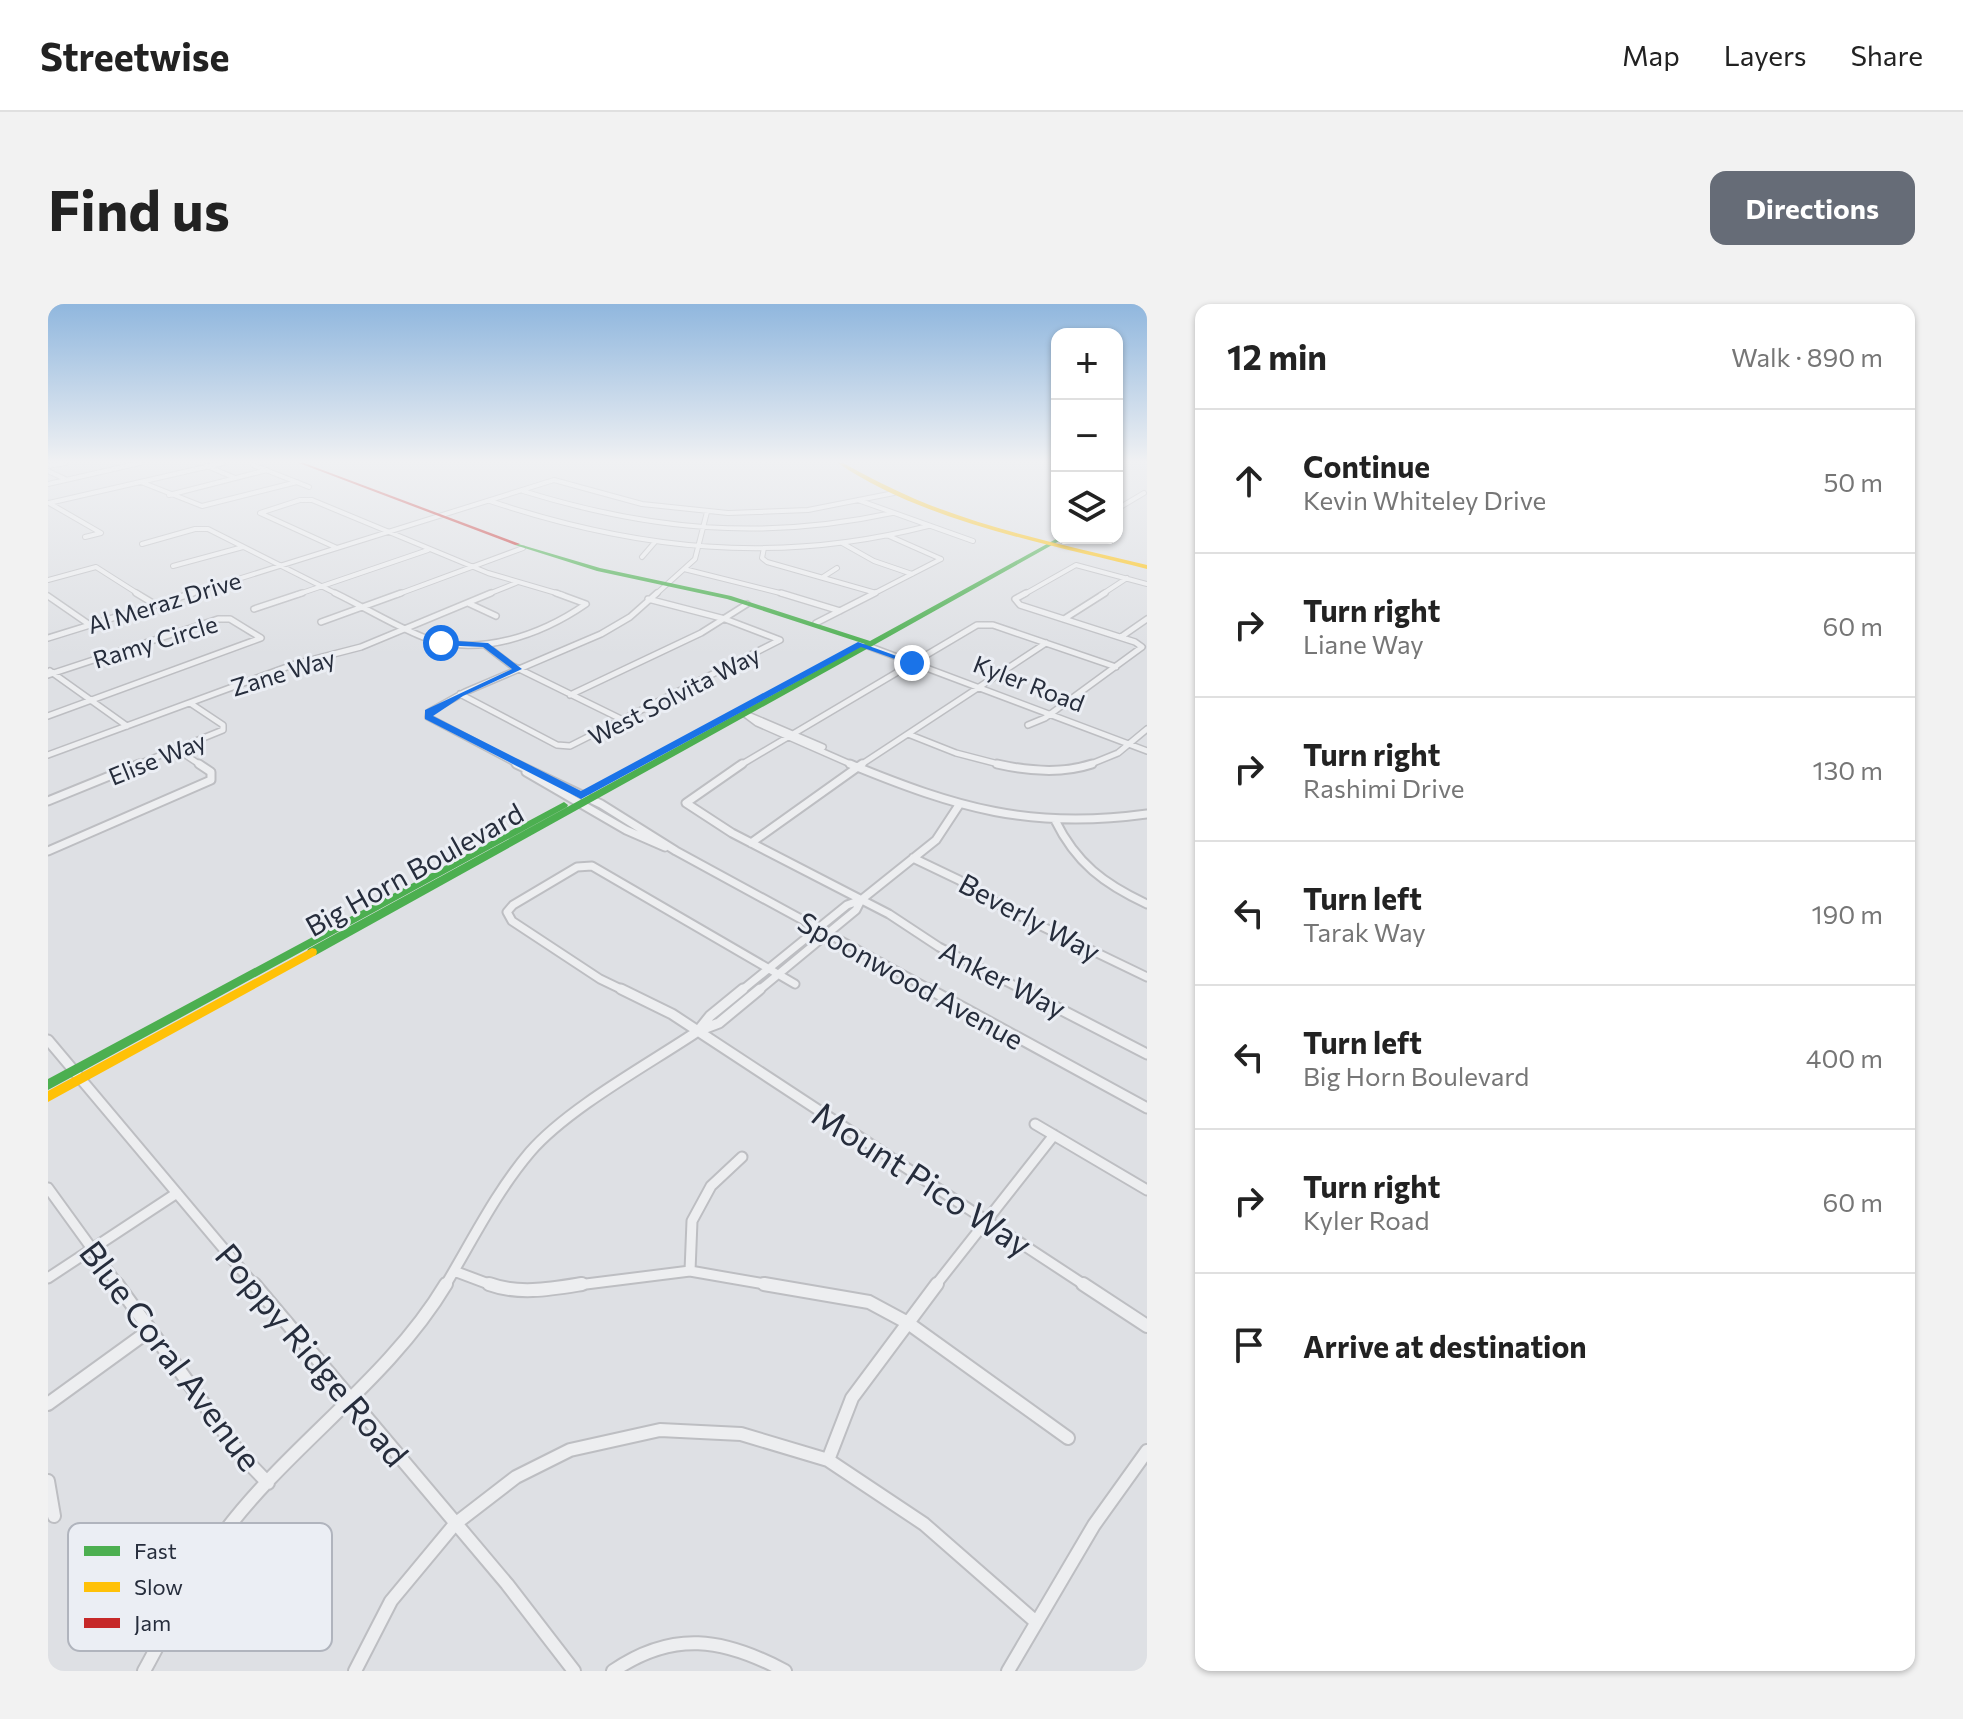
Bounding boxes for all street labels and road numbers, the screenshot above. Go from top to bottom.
street label: Al Meraz Drive [84,565,244,639]
street label: Ramy Circle [89,608,221,674]
street label: West Solvita Way [583,639,765,751]
street label: Zane Way [227,642,339,702]
street label: Kyler Road [969,649,1089,717]
street label: Elise Way [104,725,210,791]
street label: Big Horn Boulevard [299,795,529,943]
street label: Beverly Way [954,866,1106,968]
street label: Spoonwood Avenue [792,904,1030,1056]
street label: Anker Way [934,933,1072,1025]
street label: Mount Pico Way [805,1091,1041,1265]
street label: Blue Coral Avenue [72,1232,272,1478]
street label: Poppy Ridge Road [208,1234,418,1474]

